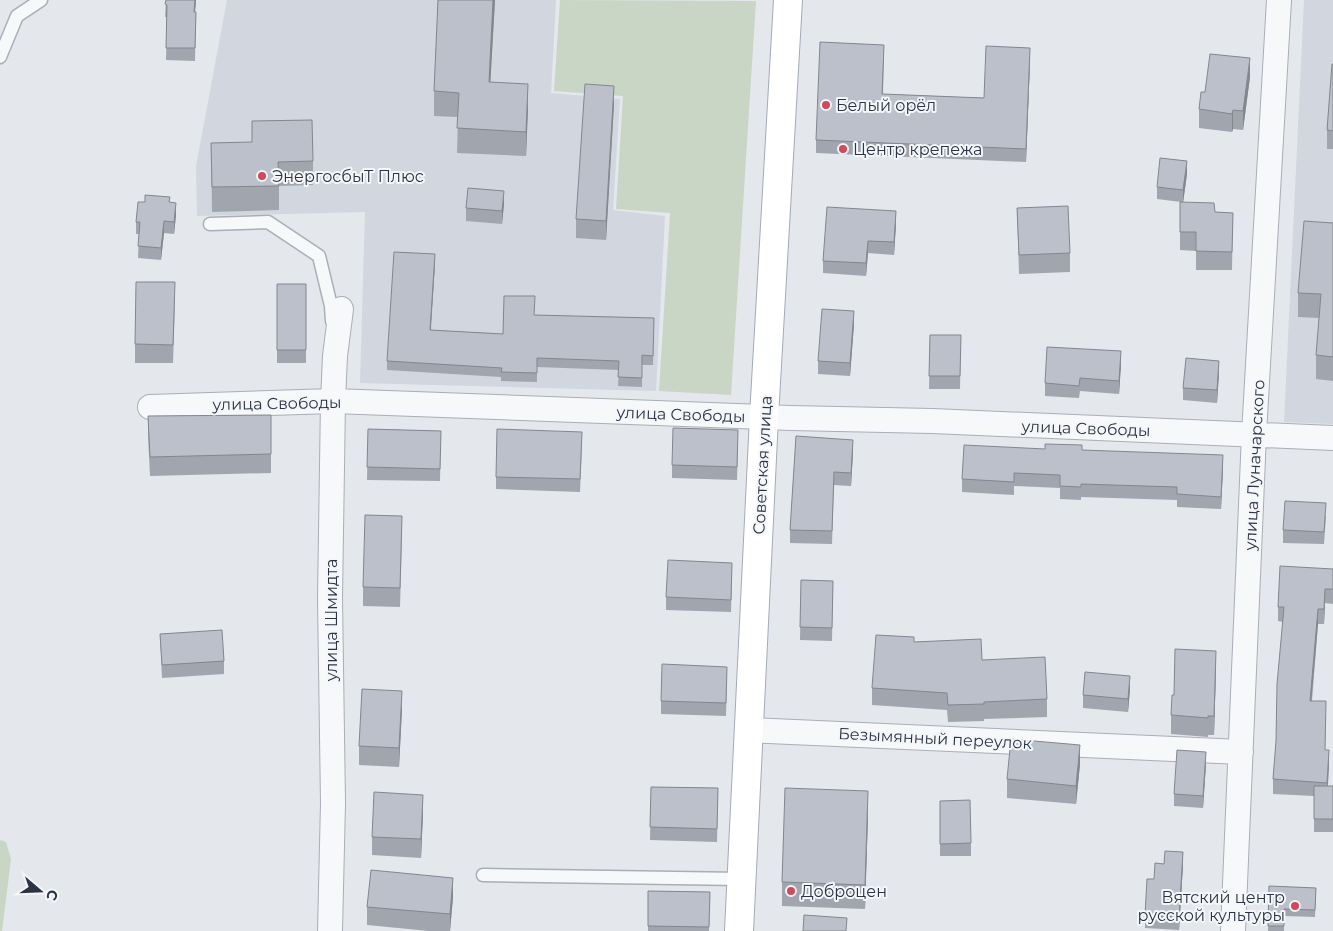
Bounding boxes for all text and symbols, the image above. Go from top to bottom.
place label: Белый орёл [836,96,936,115]
marker: Белый орёл [820,99,832,111]
place label: Центр крепежа [853,140,982,159]
marker: Центр крепежа [837,143,849,155]
place label: ЭнергосбыТ Плюс [272,167,424,186]
marker: ЭнергосбыТ Плюс [256,170,268,182]
street label: улица Луначарского [1240,379,1268,552]
street label: улица Свободы [211,393,342,414]
street label: Советская улица [749,395,776,535]
street label: улица Свободы [615,403,746,426]
street label: улица Свободы [1020,417,1151,440]
street label: улица Шмидта [322,559,341,682]
street label: Безымянный переулок [838,724,1033,753]
north arrow [15,866,65,916]
place label: Доброцен [801,882,887,901]
marker: Доброцен [785,885,797,897]
text: С [42,887,62,903]
place label: Вятский центр русской культуры [1137,888,1285,925]
marker: Вятский центр русской культуры [1289,900,1301,912]

